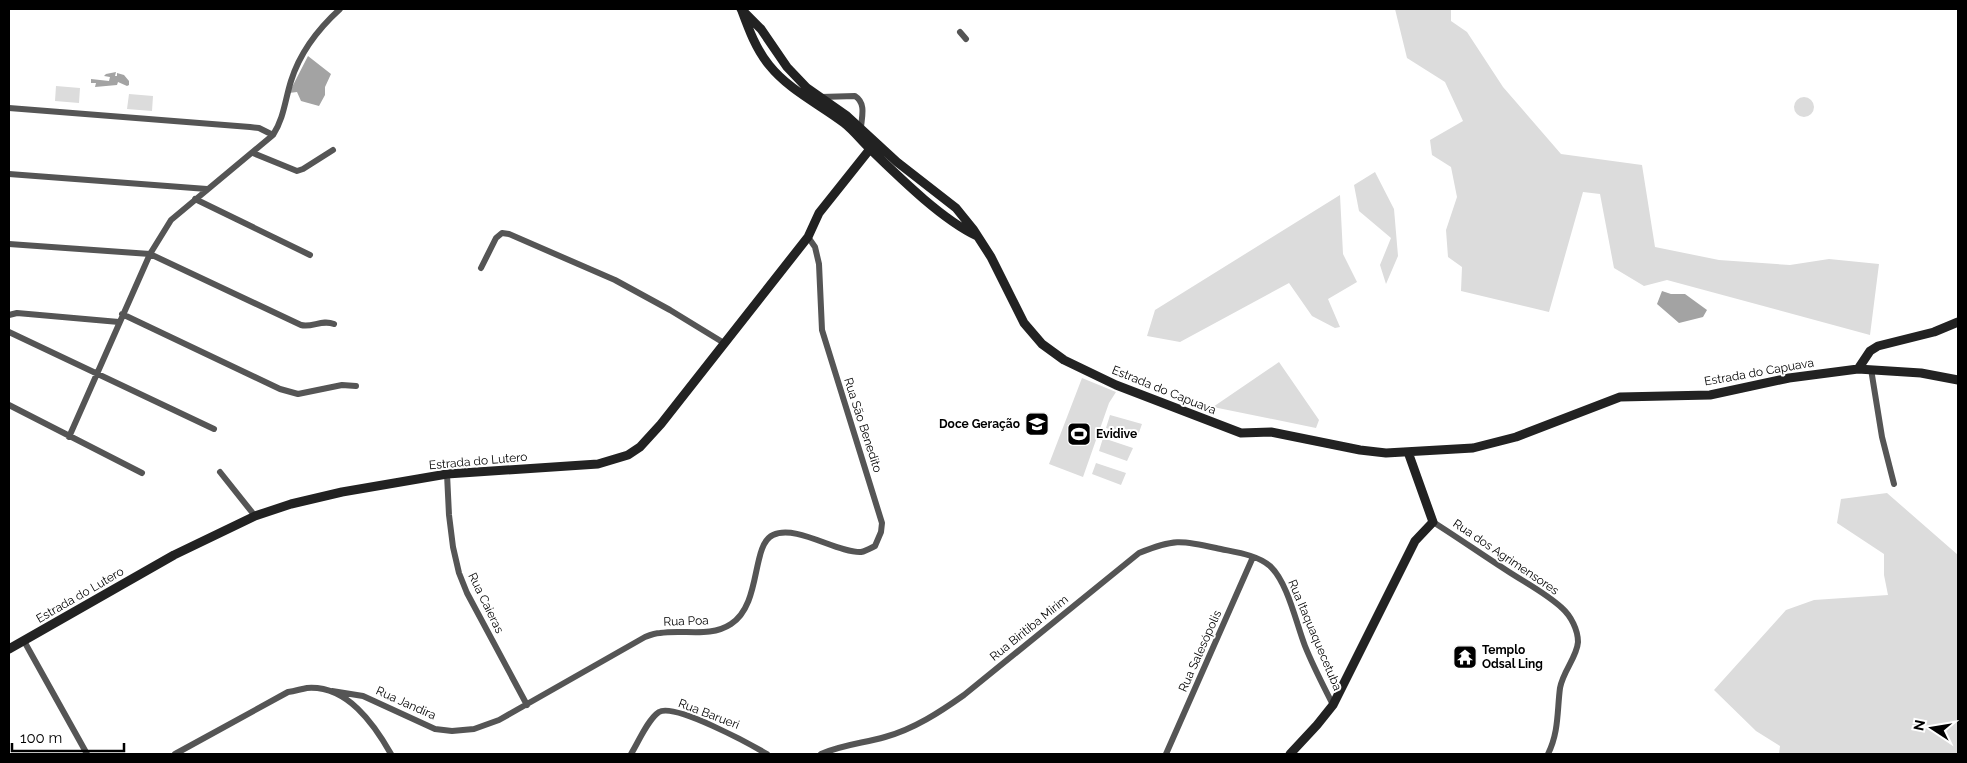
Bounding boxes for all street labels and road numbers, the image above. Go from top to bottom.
street label: Estrada do Capuava [1703,355,1815,389]
street label: Estrada do Capuava [1110,363,1218,417]
street label: Rua São Benedito [841,376,885,474]
street label: Estrada do Lutero [428,450,528,472]
street label: Rua dos Agrimensores [1450,516,1562,598]
street label: Estrada do Lutero [34,564,126,626]
street label: Rua Caieras [465,571,507,636]
street label: Rua Itaquaquecetuba [1285,577,1345,693]
street label: Rua Biritiba Mirim [987,592,1071,664]
street label: Rua Salesópolis [1176,608,1224,694]
street label: Rua Poa [663,613,709,629]
street label: Rua Jandira [374,684,438,722]
street label: Rua Barueri [677,696,741,732]

